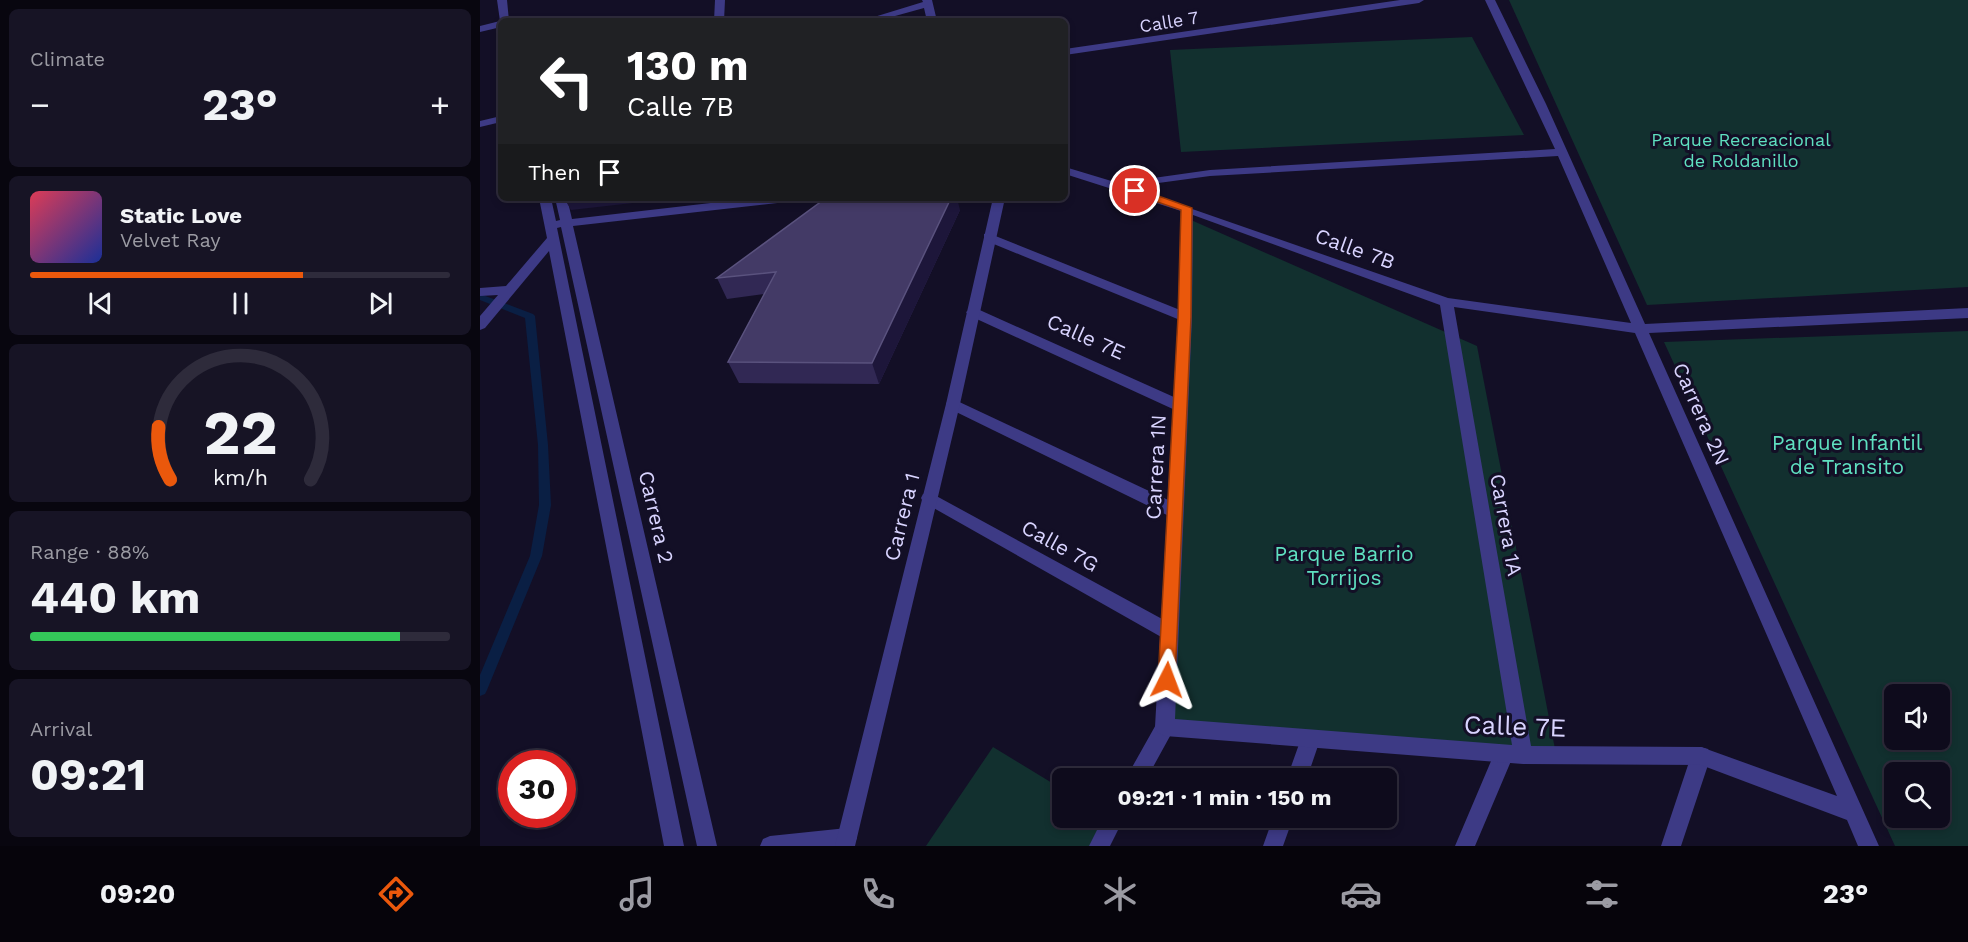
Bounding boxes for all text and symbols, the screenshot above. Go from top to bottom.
street label: Calle 7 [1138,6,1200,37]
text: 130 m [627,41,749,90]
icon: left [528,42,606,120]
text: Climate [30,47,105,71]
text: 23° [202,78,278,131]
text: − [30,85,50,124]
text: + [430,85,450,124]
text: Calle 7B [627,91,734,123]
park label: Parque Recreacional de Roldanillo [1651,129,1831,171]
icon: arrive [593,156,626,189]
text: Then [528,160,581,185]
pin [1109,165,1160,216]
icon: arrive [1118,174,1151,207]
text: Static Love [120,203,242,228]
street label: Calle 7B [1312,223,1398,274]
text: Velvet Ray [120,228,221,252]
icon: previous [84,287,117,320]
icon: pause [224,287,257,320]
icon: next [364,287,397,320]
street label: Calle 7E [1043,308,1129,365]
street label: Carrera 2N [1668,359,1735,469]
text: 22 [203,396,277,469]
street label: Carrera 1N [1140,414,1171,520]
park label: Parque Infantil de Transito [1772,430,1923,479]
text: km/h [212,465,268,490]
street label: Carrera 2 [634,468,679,566]
street label: Carrera 1 [879,470,925,563]
street label: Carrera 1A [1485,472,1528,578]
street label: Calle 7G [1017,514,1103,577]
text: Range · 88% [30,540,149,564]
park label: Parque Barrio Torrijos [1274,541,1414,590]
text: 440 km [30,571,200,624]
position arrow [1135,648,1199,712]
map controls [1884,684,1950,828]
button: sound [1884,684,1950,750]
street label: Calle 7E [1463,709,1567,743]
text: Arrival [30,717,92,741]
text: 09:21 [30,748,147,801]
speed limit sign: 30 [498,750,576,828]
button: search [1884,762,1950,828]
text: 09:21 · 1 min · 150 m [1118,785,1331,810]
icon: directions [375,873,417,915]
icon: music [616,873,658,915]
icon: phone [857,873,899,915]
icon: climate [1099,873,1141,915]
icon: car [1340,873,1382,915]
icon: filters [1581,873,1623,915]
text: 09:20 [100,878,175,910]
text: 23° [1823,878,1868,910]

